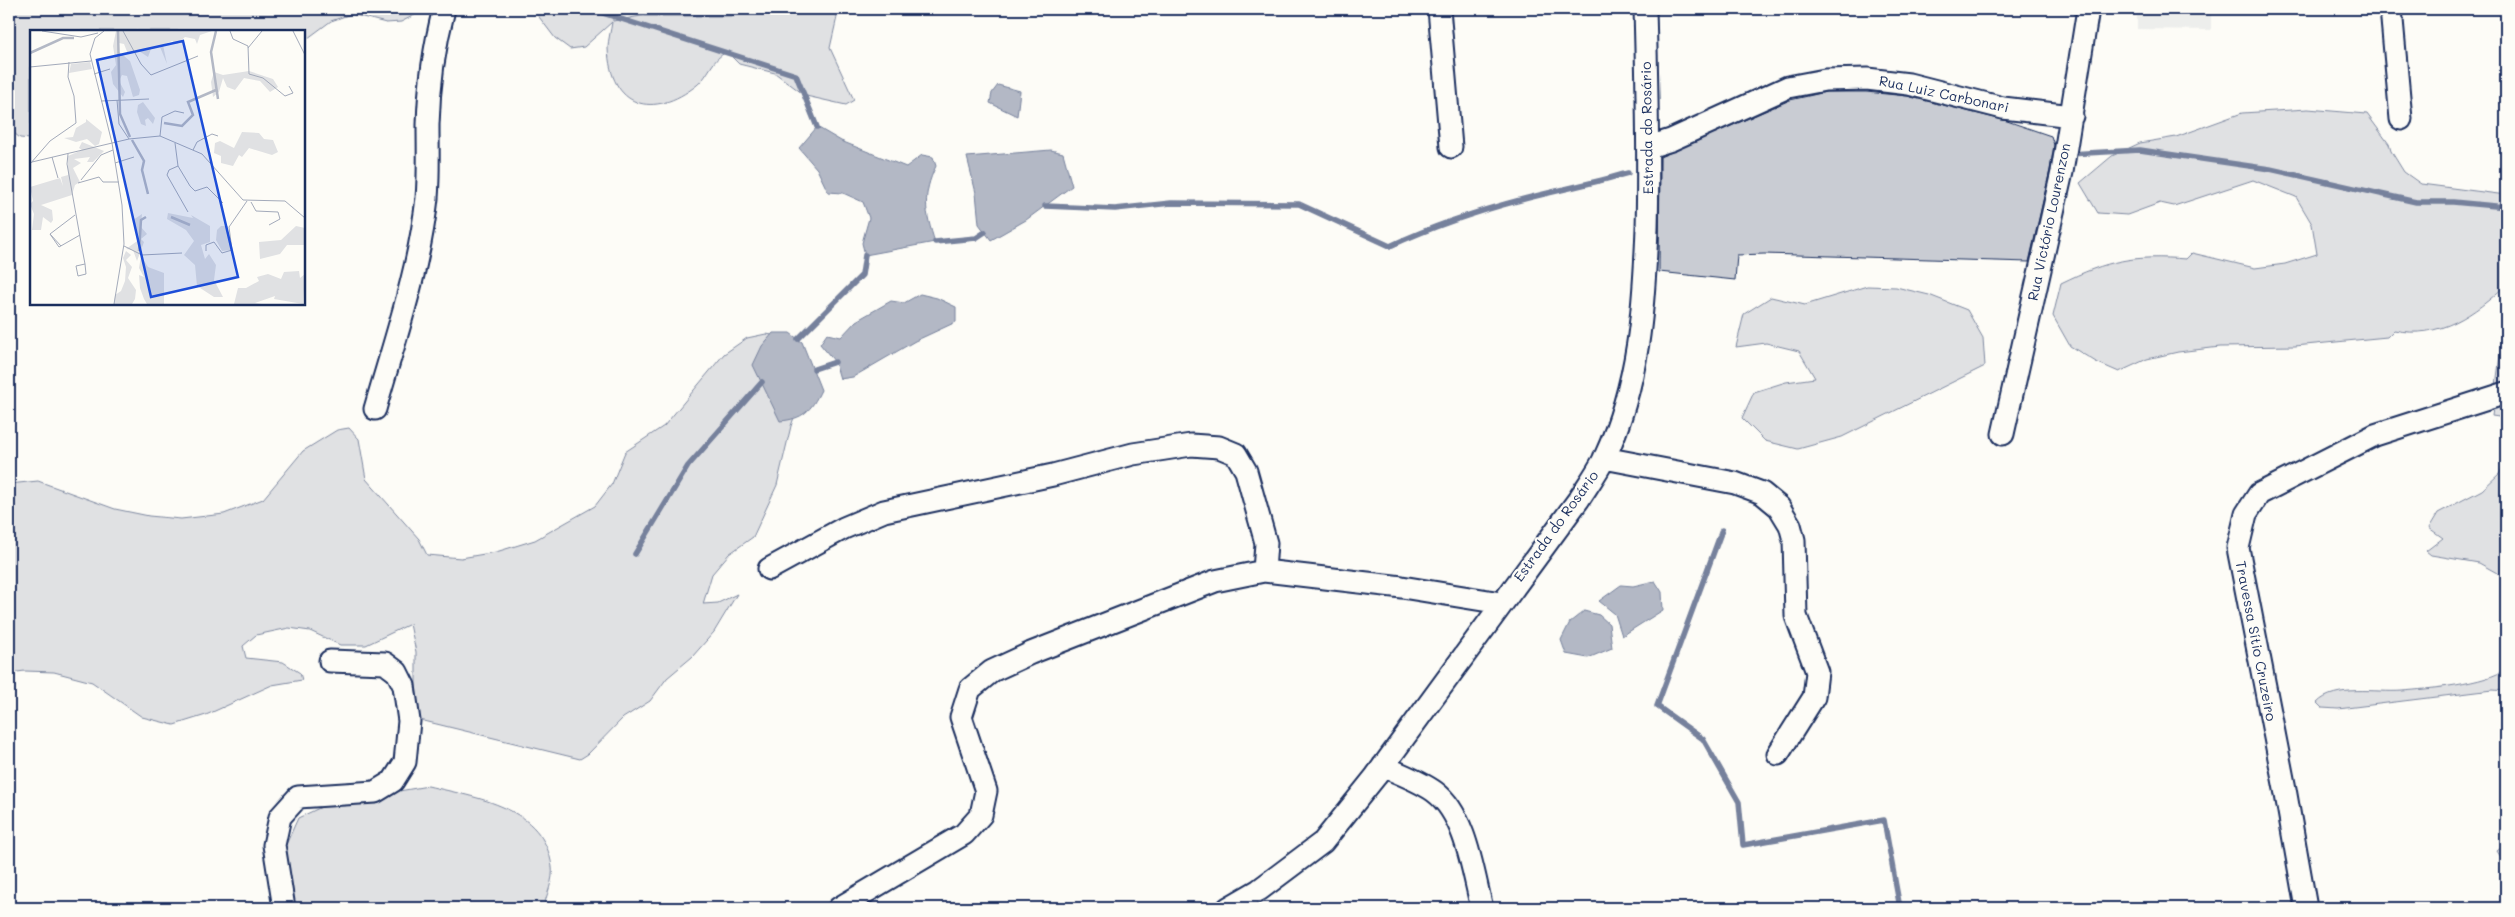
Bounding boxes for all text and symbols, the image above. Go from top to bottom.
inset map [30,30,305,305]
street label: Estrada do Rosário [1636,61,1657,195]
street label: Rua Luiz Carbonari [1877,70,2011,117]
street label: Rua Victório Lourenzon [2023,141,2074,302]
street label: Estrada do Rosário [1509,466,1602,585]
street label: Travessa Sítio Cruzeiro [2232,559,2281,723]

